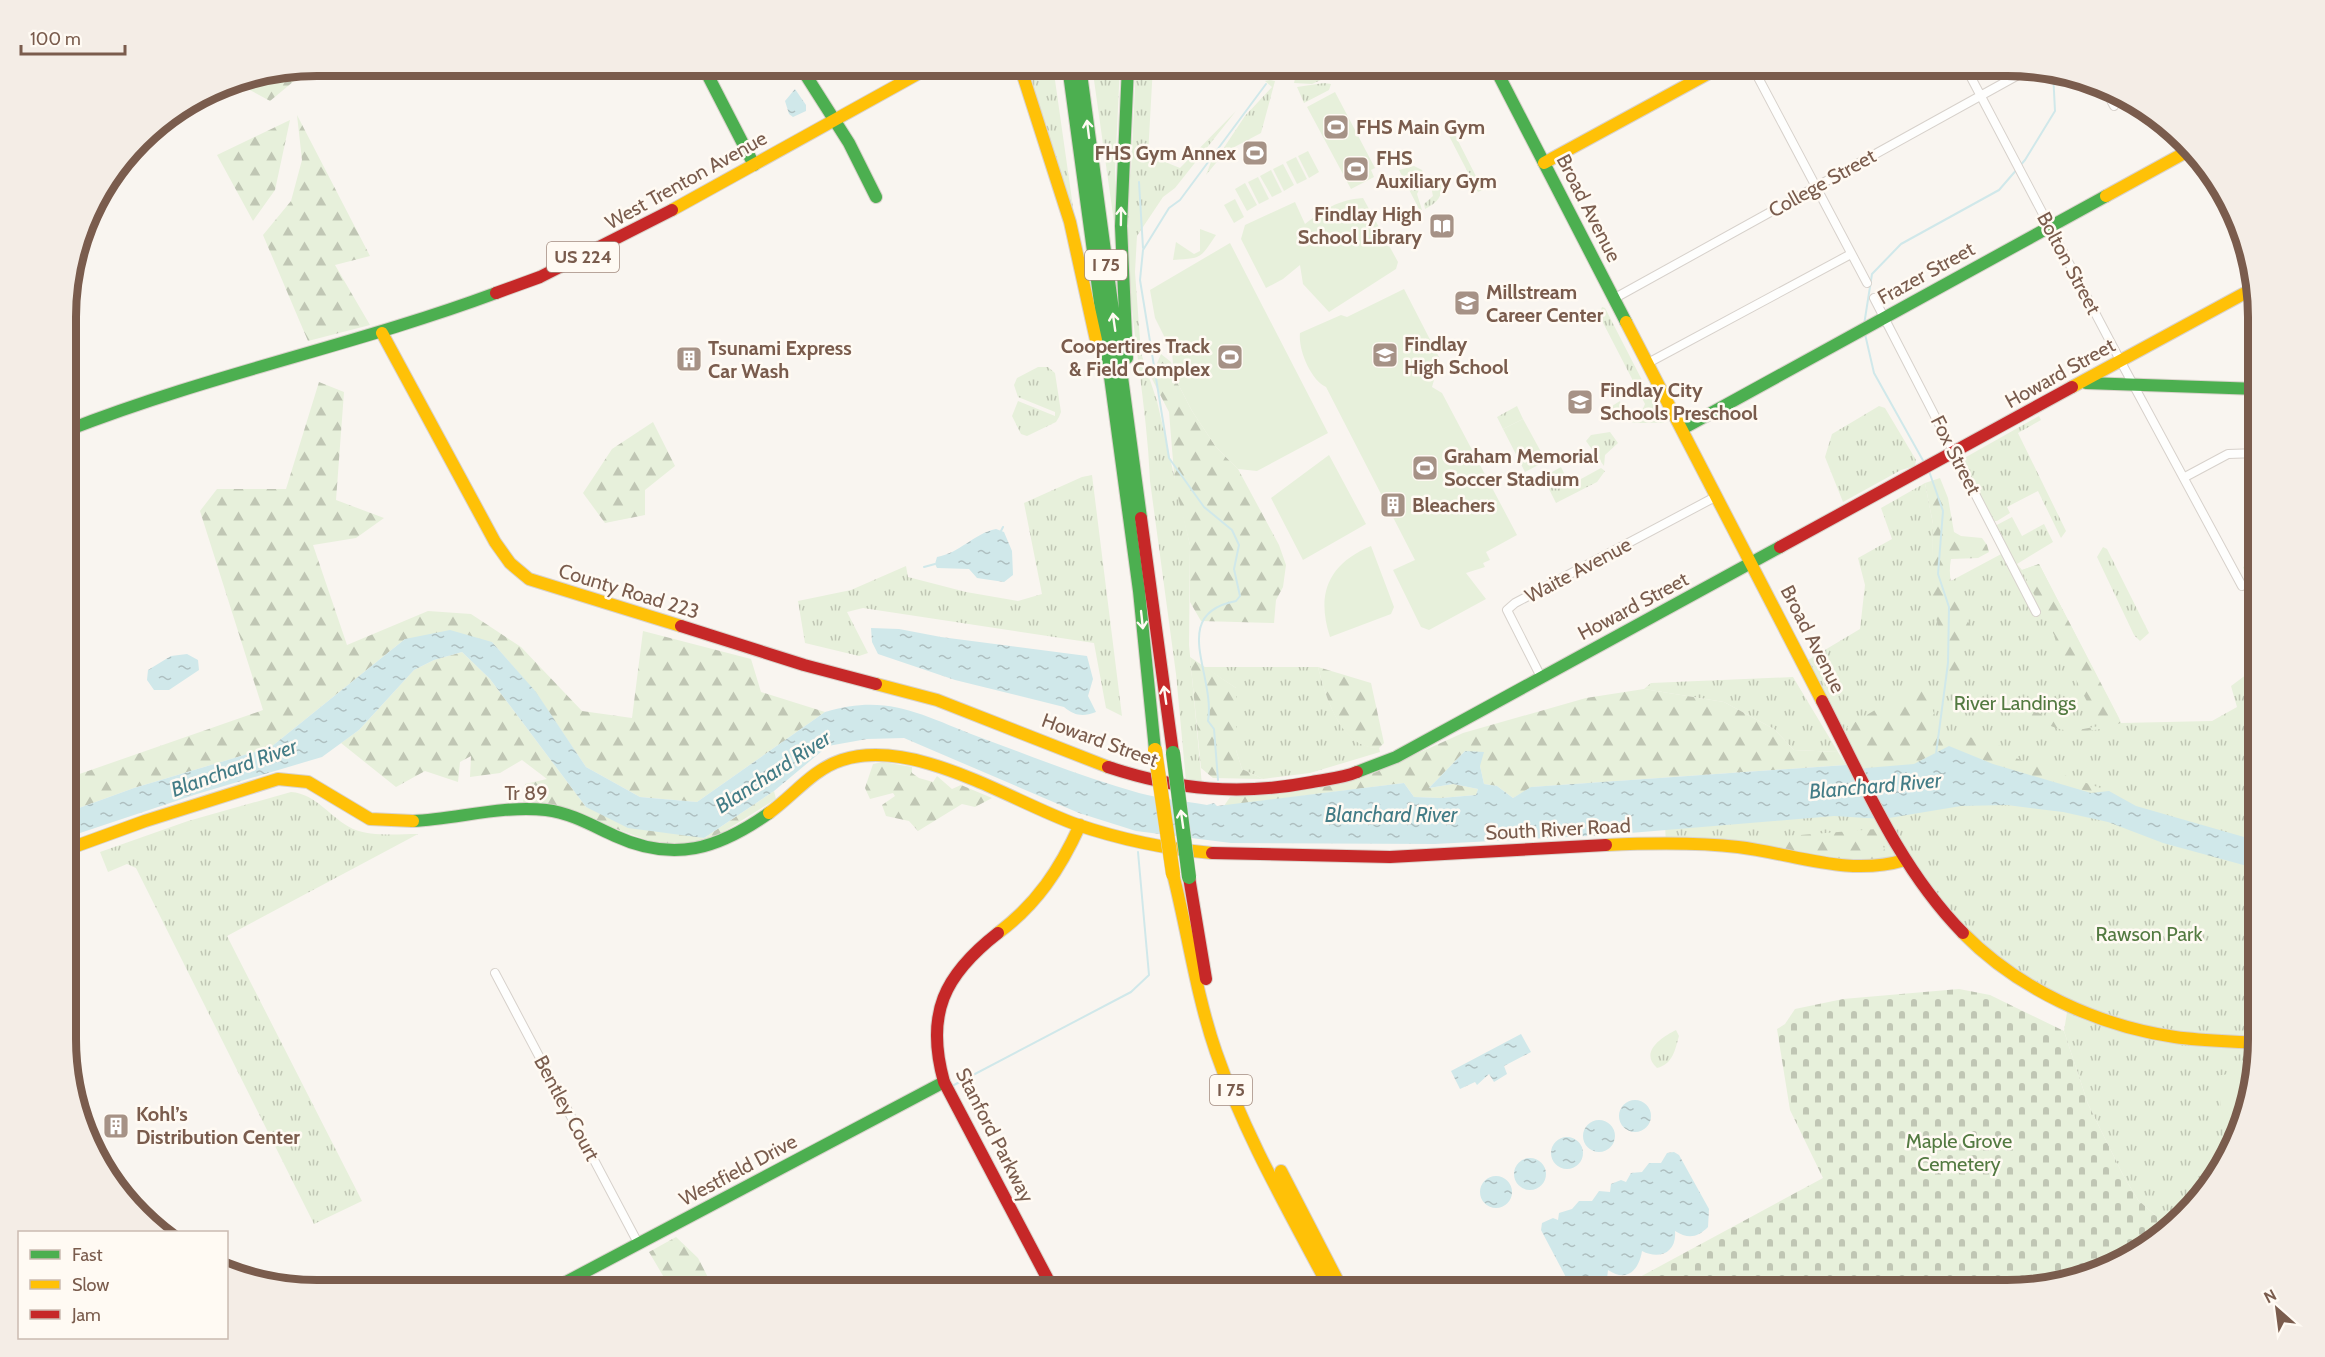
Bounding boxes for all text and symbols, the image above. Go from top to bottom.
scale bar [21,18,124,56]
text: 100 m [30,28,81,50]
sports icon: FHS Main Gym [1321,112,1351,142]
place label: FHS Main Gym [1356,115,1485,139]
one-way arrow [1082,119,1093,139]
street label: West Trenton Avenue [601,126,771,234]
sports icon: FHS Gym Annex [1240,138,1270,168]
place label: FHS Gym Annex [1095,141,1236,165]
street label: College Street [1764,144,1880,222]
place label: FHS Auxiliary Gym [1376,146,1497,193]
street label: Broad Avenue [1552,150,1626,266]
sports icon: FHS Auxiliary Gym [1341,154,1371,184]
place label: Findlay High School Library [1298,202,1422,249]
one-way arrow [1115,207,1127,227]
street label: Bolton Street [2032,208,2106,318]
library icon: Findlay High School Library [1427,211,1457,241]
street label: Frazer Street [1873,236,1979,309]
road number: US 224 [547,242,619,272]
road number: I 75 [1085,250,1127,280]
place label: Millstream Career Center [1486,280,1604,327]
school or university icon: Millstream Career Center [1452,288,1482,318]
one-way arrow [1108,312,1119,332]
place label: Findlay High School [1404,332,1509,379]
street label: Howard Street [2001,333,2119,413]
place label: Coopertires Track & Field Complex [1061,334,1210,381]
place label: Tsunami Express Car Wash [708,336,852,383]
school or university icon: Findlay High School [1370,340,1400,370]
sports icon: Coopertires Track & Field Complex [1215,342,1245,372]
building icon: Tsunami Express Car Wash [674,344,704,374]
place label: Findlay City Schools Preschool [1600,378,1758,425]
school or university icon: Findlay City Schools Preschool [1565,387,1595,417]
street label: Fox Street [1926,411,1986,499]
place label: Graham Memorial Soccer Stadium [1444,444,1599,491]
sports icon: Graham Memorial Soccer Stadium [1410,453,1440,483]
building icon: Bleachers [1378,490,1408,520]
place label: Bleachers [1412,493,1495,517]
street label: Waite Avenue [1521,532,1635,608]
street label: County Road 223 [556,558,702,624]
street label: Howard Street [1574,567,1693,645]
street label: Broad Avenue [1776,581,1850,697]
one-way arrow [1137,609,1148,629]
one-way arrow [1159,685,1170,705]
park label: River Landings [1954,691,2076,715]
street label: Howard Street [1039,708,1162,772]
water label: Blanchard River [710,724,836,818]
water label: Blanchard River [167,733,302,802]
water label: Blanchard River [1808,767,1944,804]
street label: Tr 89 [504,781,548,805]
water label: Blanchard River [1325,802,1459,827]
one-way arrow [1176,810,1187,829]
street label: South River Road [1485,813,1631,845]
park label: Rawson Park [2096,922,2202,946]
street label: Bentley Court [529,1051,605,1165]
street label: Stanford Parkway [951,1064,1039,1206]
road number: I 75 [1210,1075,1252,1105]
place label: Kohl’s Distribution Center [136,1102,300,1149]
building icon: Kohl’s Distribution Center [101,1111,131,1141]
street label: Westfield Drive [675,1129,801,1211]
park label: Maple Grove Cemetery [1906,1129,2012,1176]
legend [18,1231,228,1339]
text: Fast [72,1244,103,1266]
text: Slow [72,1274,109,1296]
north arrow [2247,1279,2307,1339]
text: N [2261,1285,2280,1307]
text: Jam [71,1304,101,1326]

